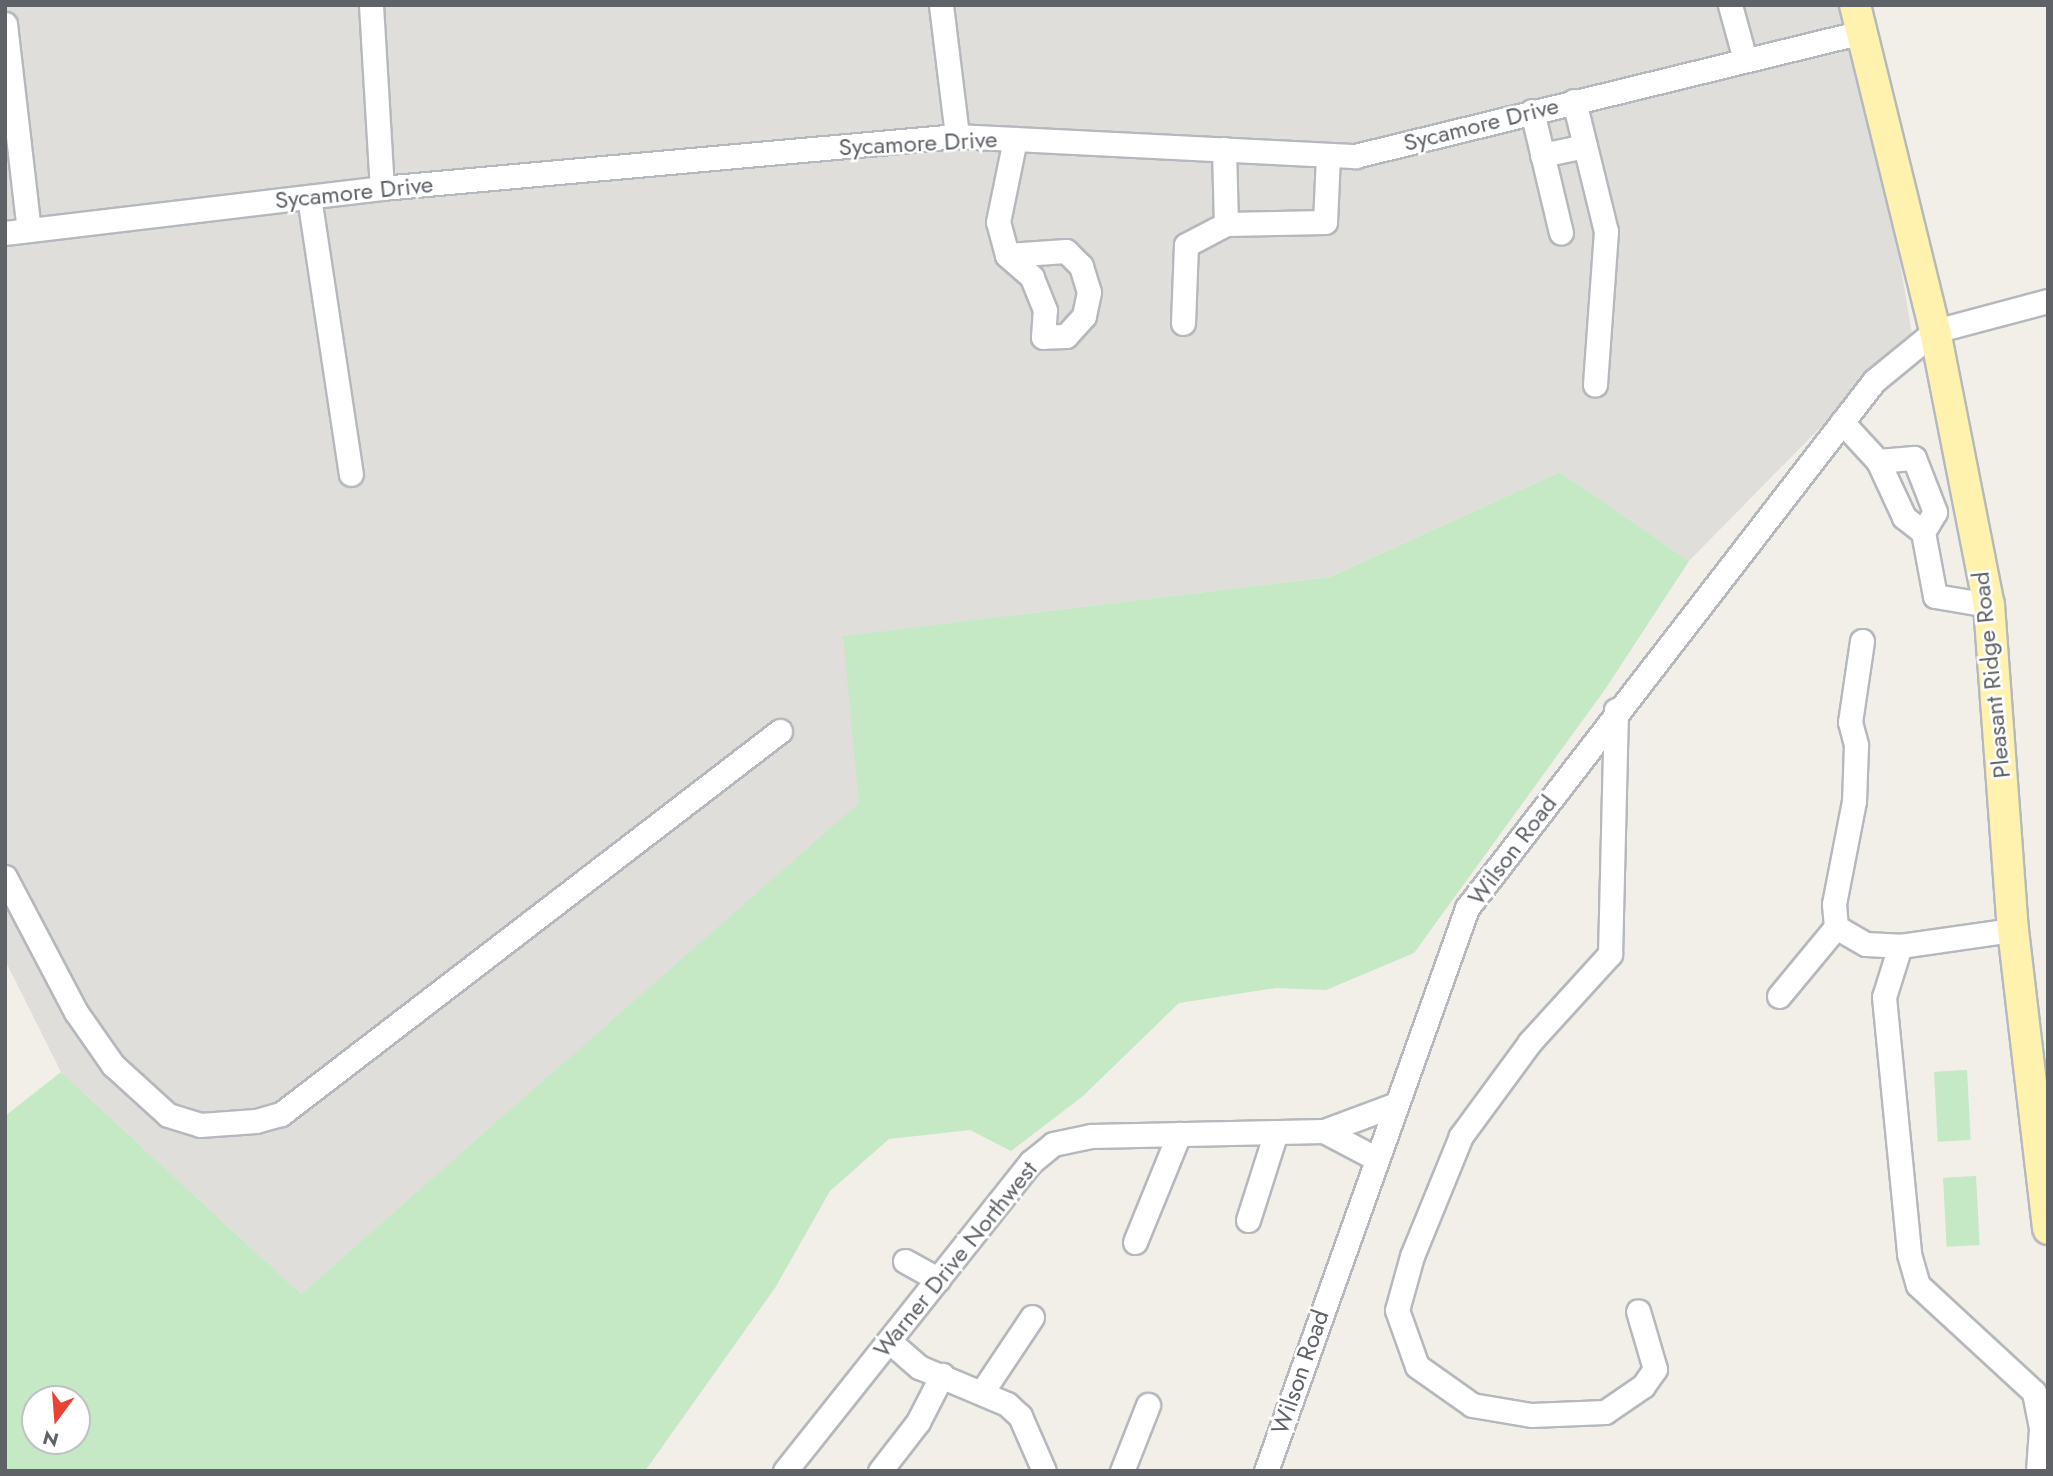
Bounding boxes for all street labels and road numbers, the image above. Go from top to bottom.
street label: Sycamore Drive [1400,91,1562,157]
street label: Sycamore Drive [838,124,998,162]
street label: Sycamore Drive [273,169,435,215]
street label: Pleasant Ridge Road [1966,570,2016,780]
street label: Wilson Road [1461,789,1563,911]
street label: Warner Drive Northwest [867,1155,1043,1363]
street label: Wilson Road [1265,1306,1335,1438]

